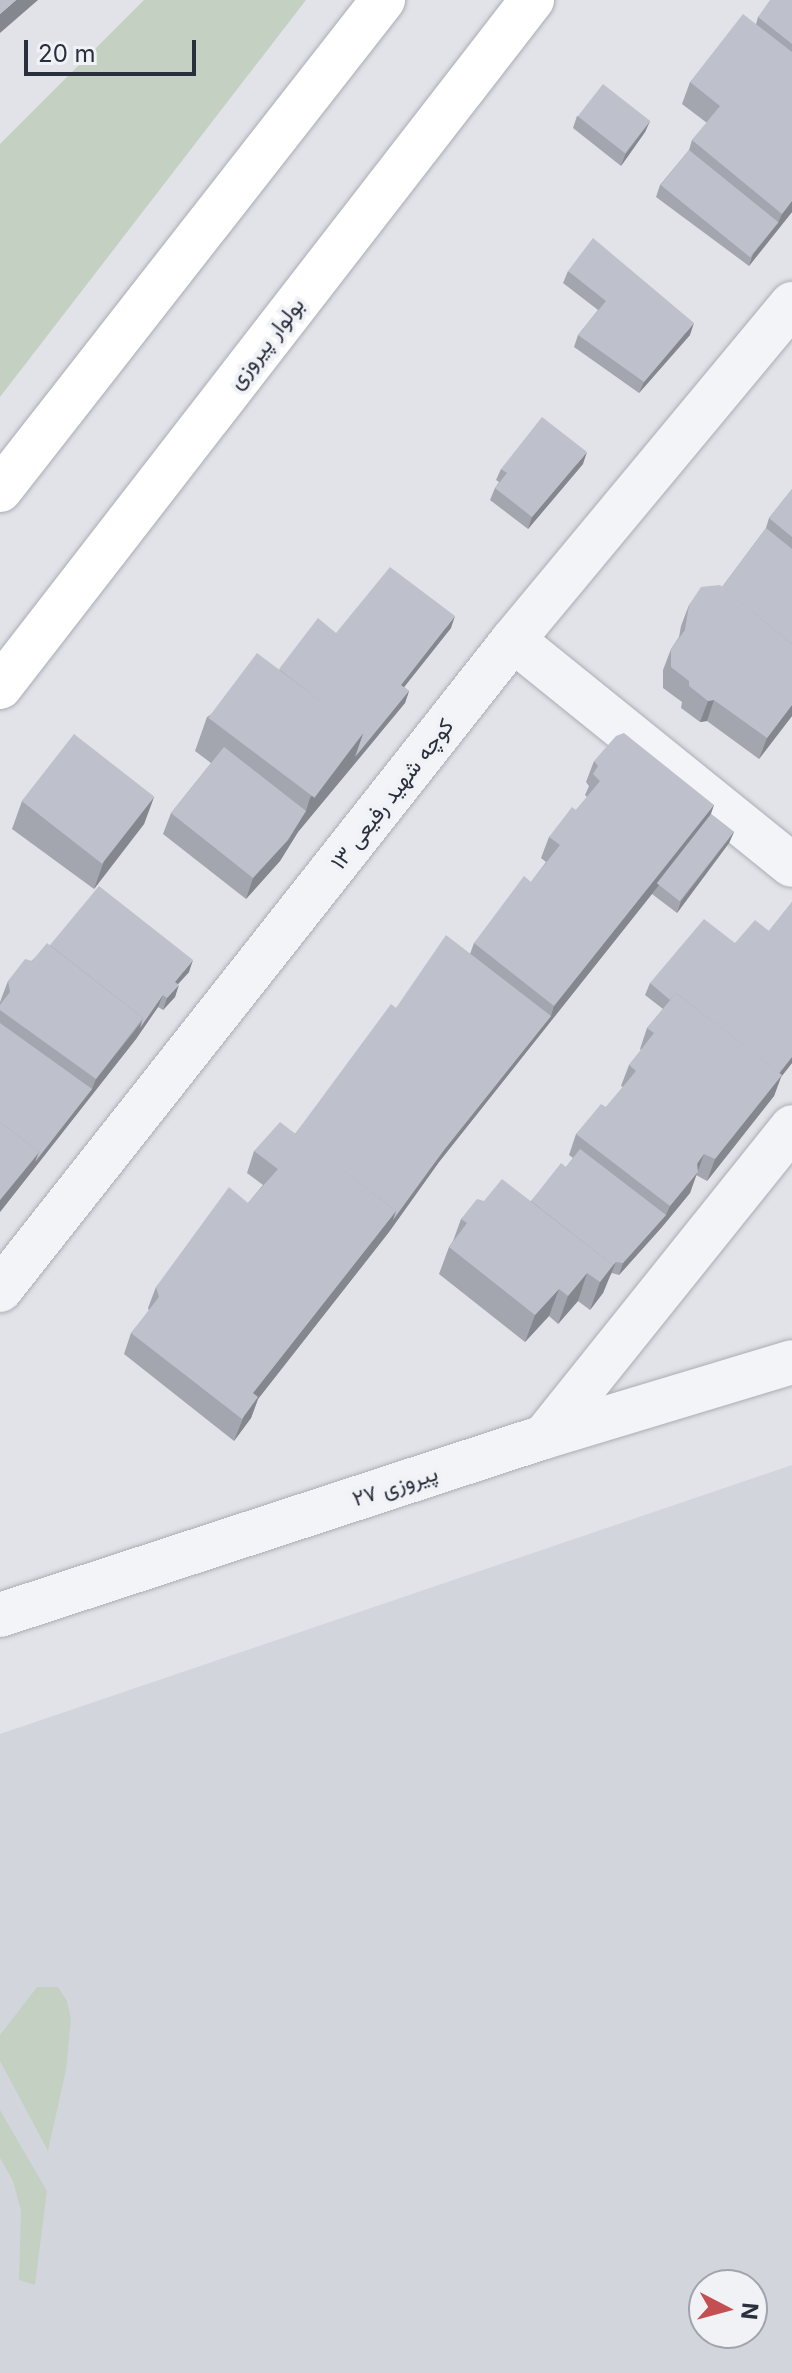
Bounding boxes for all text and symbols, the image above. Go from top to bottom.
scale bar [28,24,200,74]
text: 20 m [38,39,96,68]
street label: بولوار پیروزی [222,292,310,394]
street label: کوچه شهید رفیعی ۱۳ [325,713,459,875]
street label: پیروزی ۲۷ [349,1460,441,1512]
north arrow [688,2269,768,2349]
text: N [736,2302,764,2321]

